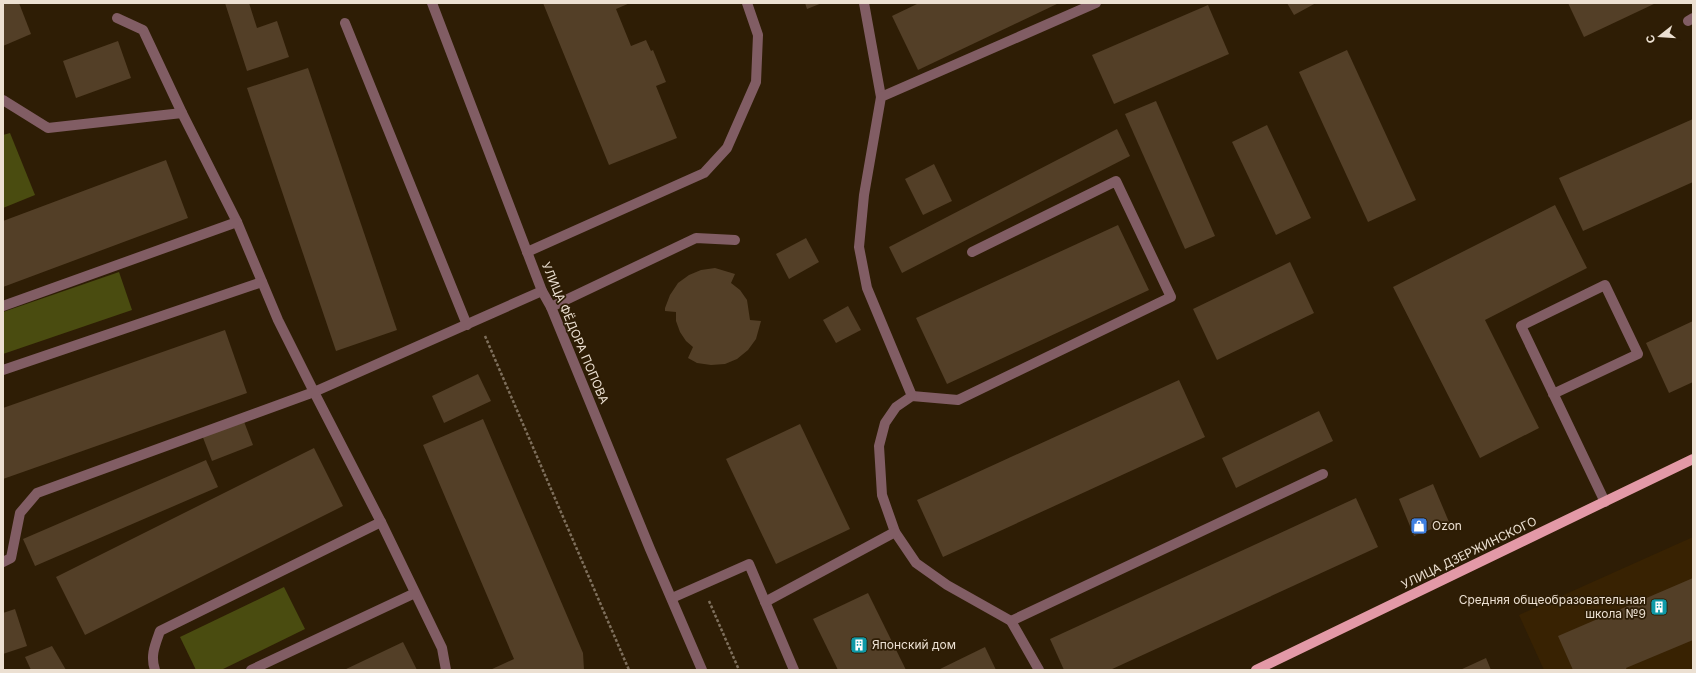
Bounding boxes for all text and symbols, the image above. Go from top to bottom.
north arrow [1640,16,1680,56]
text: С [1643,33,1658,45]
street label: УЛИЦА ФЁДОРА ПОПОВА [539,260,612,406]
street label: УЛИЦА ДЗЕРЖИНСКОГО [1399,513,1539,592]
shop icon: Ozon [1409,516,1429,536]
place label: Ozon [1432,518,1462,533]
place label: Средняя общеобразовательная школа №9 [1459,592,1646,621]
building icon: Средняя общеобразовательная школа №9 [1649,597,1669,617]
building icon: Японский дом [849,635,869,655]
place label: Японский дом [872,637,956,652]

